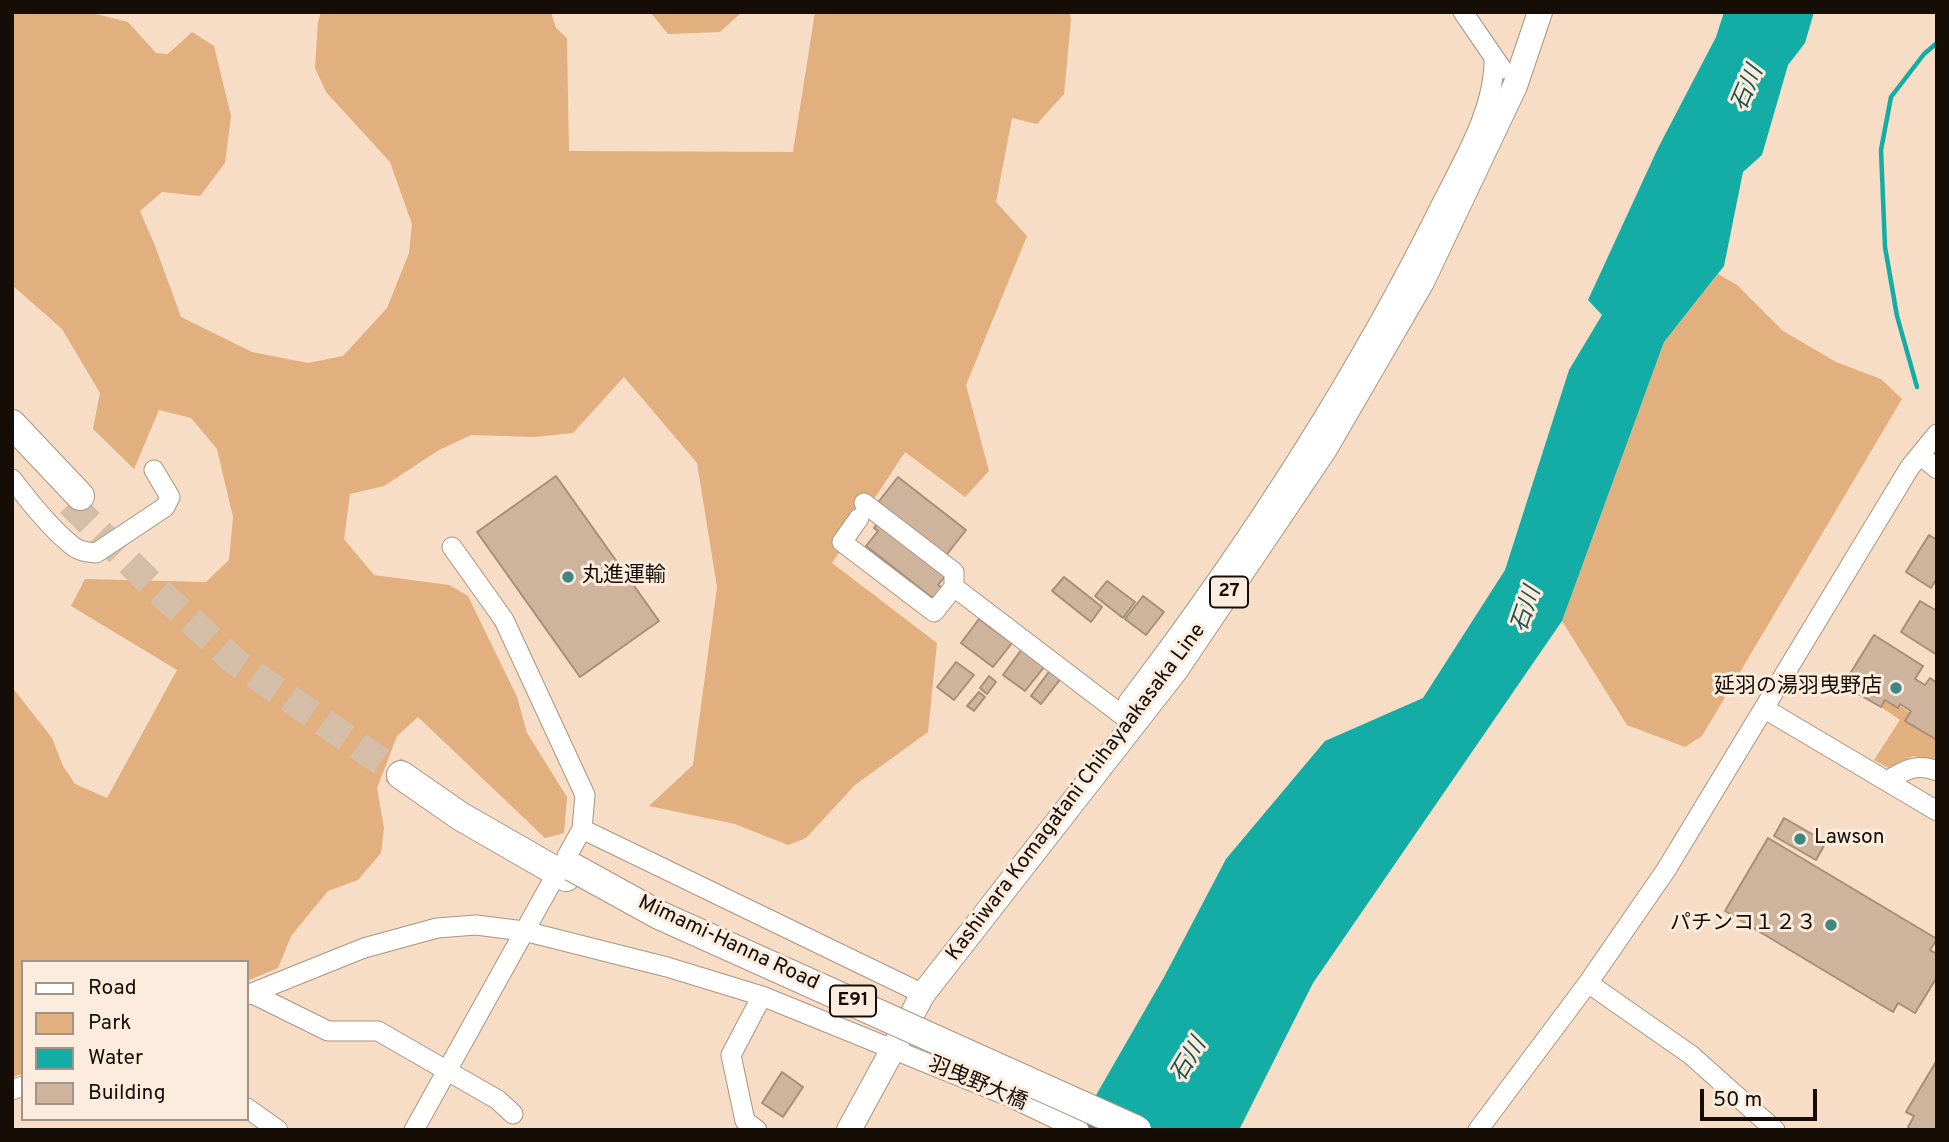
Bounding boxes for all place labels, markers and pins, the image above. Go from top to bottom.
place label: 丸進運輸 [582,564,666,590]
marker: 丸進運輸 [560,569,576,585]
place label: 延羽の湯羽曳野店 [1714,675,1882,701]
marker: 延羽の湯羽曳野店 [1888,680,1904,696]
place label: Lawson [1814,826,1885,852]
marker: Lawson [1792,831,1808,847]
place label: パチンコ１２３ [1670,912,1817,938]
marker: パチンコ１２３ [1823,917,1839,933]

